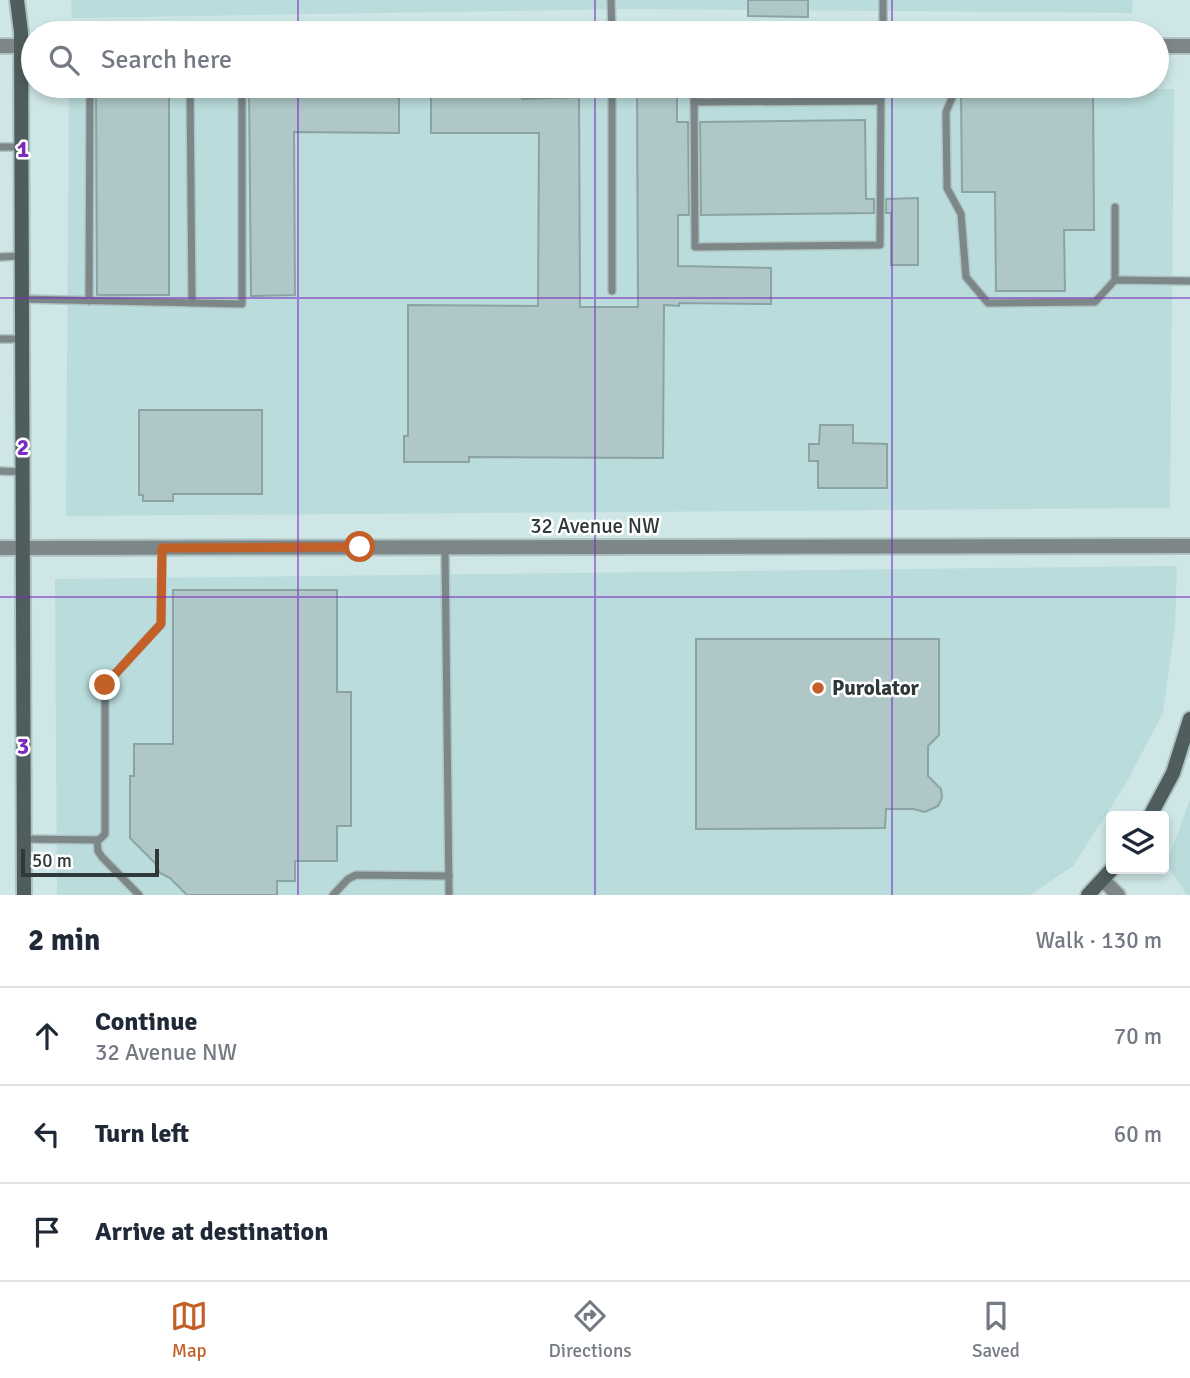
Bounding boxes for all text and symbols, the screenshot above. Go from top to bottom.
search box [21,21,1169,98]
icon: search [45,41,83,79]
text: Search here [101,44,232,76]
text: 1 [17,135,29,164]
text: 2 [17,433,29,462]
street label: 32 Avenue NW [530,513,660,539]
route start [344,531,375,562]
route end [89,669,120,700]
place label: Purolator [832,675,920,701]
marker: Purolator [810,680,826,696]
text: 3 [17,732,29,761]
map controls [1106,811,1169,874]
button: layers [1106,811,1169,874]
scale bar [21,846,159,878]
text: 50 m [32,849,72,873]
text: 2 min [28,922,100,959]
text: Walk · 130 m [1036,926,1162,955]
text: Continue [95,1006,197,1038]
icon: ahead [28,1017,66,1055]
text: 70 m [1114,1022,1162,1051]
text: 32 Avenue NW [95,1038,237,1067]
icon: left [28,1115,66,1153]
text: Turn left [95,1118,189,1150]
text: 60 m [1114,1120,1162,1149]
icon: arrive [28,1213,66,1251]
text: Arrive at destination [95,1216,328,1248]
tab: Map [170,1297,208,1363]
tab: Directions [549,1297,632,1363]
tab: Saved [972,1297,1020,1363]

